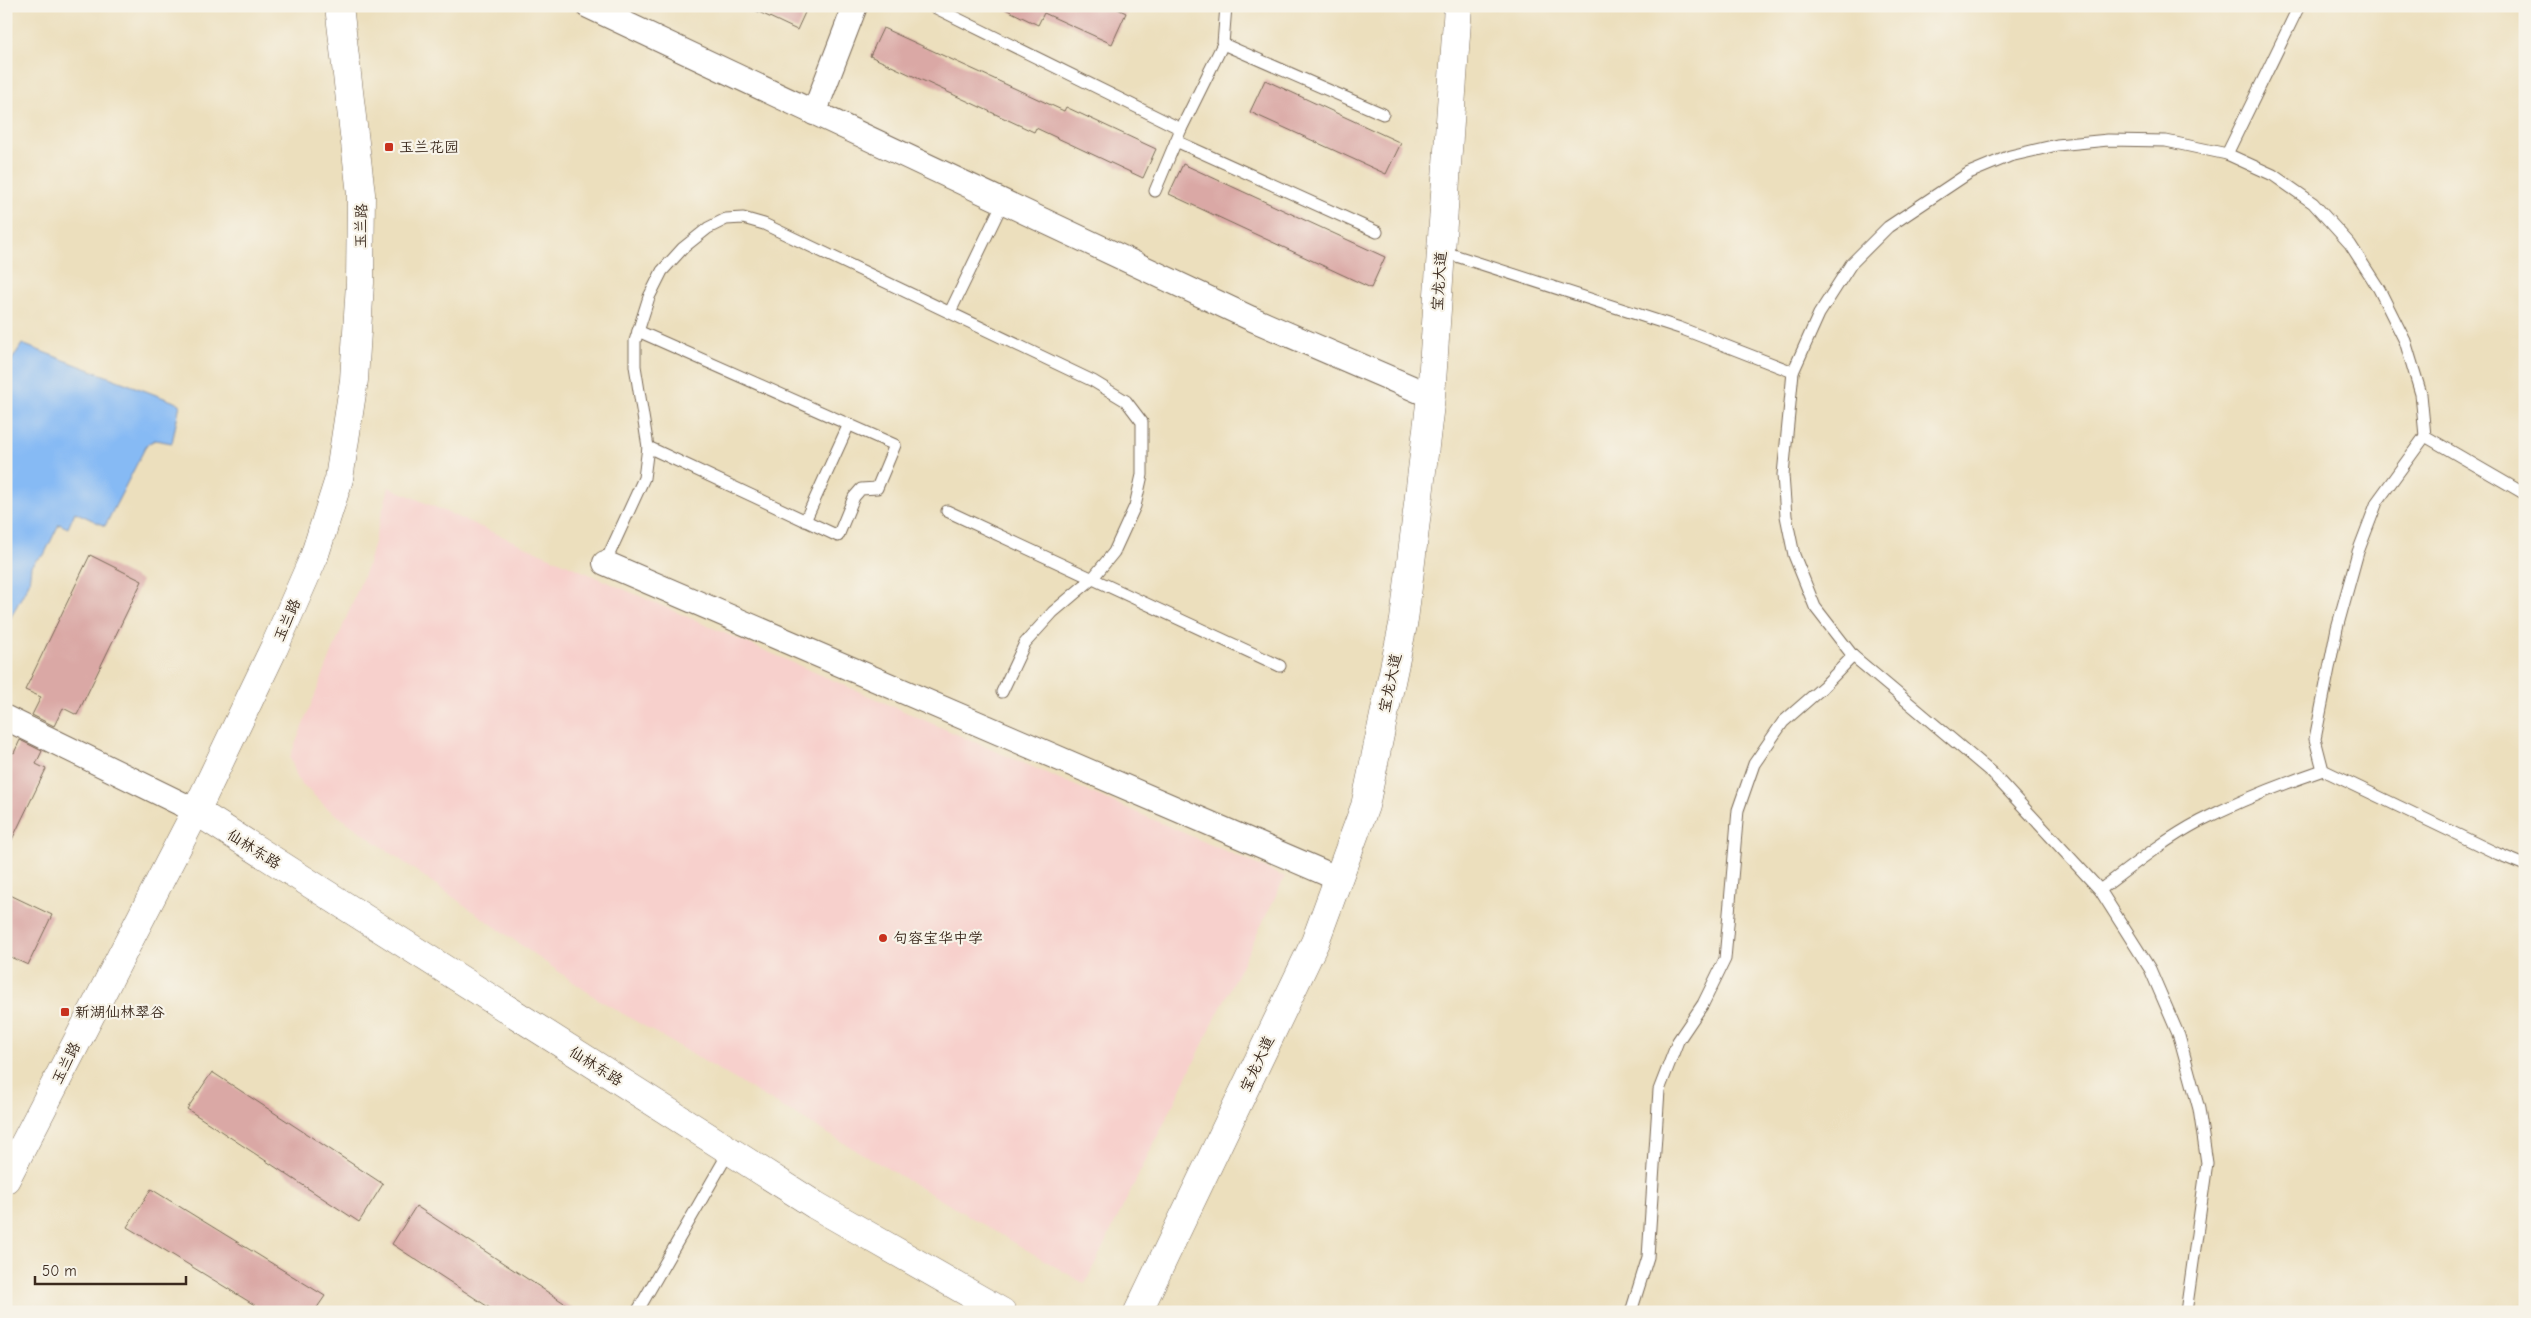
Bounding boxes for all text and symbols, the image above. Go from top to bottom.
place label: 玉兰花园 [399,138,459,156]
marker: 玉兰花园 [383,141,395,153]
street label: 玉兰路 [352,203,370,249]
street label: 宝龙大道 [1428,250,1450,312]
street label: 玉兰路 [270,596,304,644]
street label: 宝龙大道 [1375,652,1405,714]
street label: 仙林东路 [224,825,284,873]
place label: 句容宝华中学 [893,929,983,947]
marker: 句容宝华中学 [877,932,889,944]
place label: 新湖仙林翠谷 [75,1003,165,1021]
marker: 新湖仙林翠谷 [59,1006,71,1018]
street label: 宝龙大道 [1236,1033,1278,1095]
street label: 玉兰路 [48,1039,84,1087]
street label: 仙林东路 [566,1042,626,1090]
scale bar [35,1253,186,1285]
text: 50 m [42,1262,77,1280]

